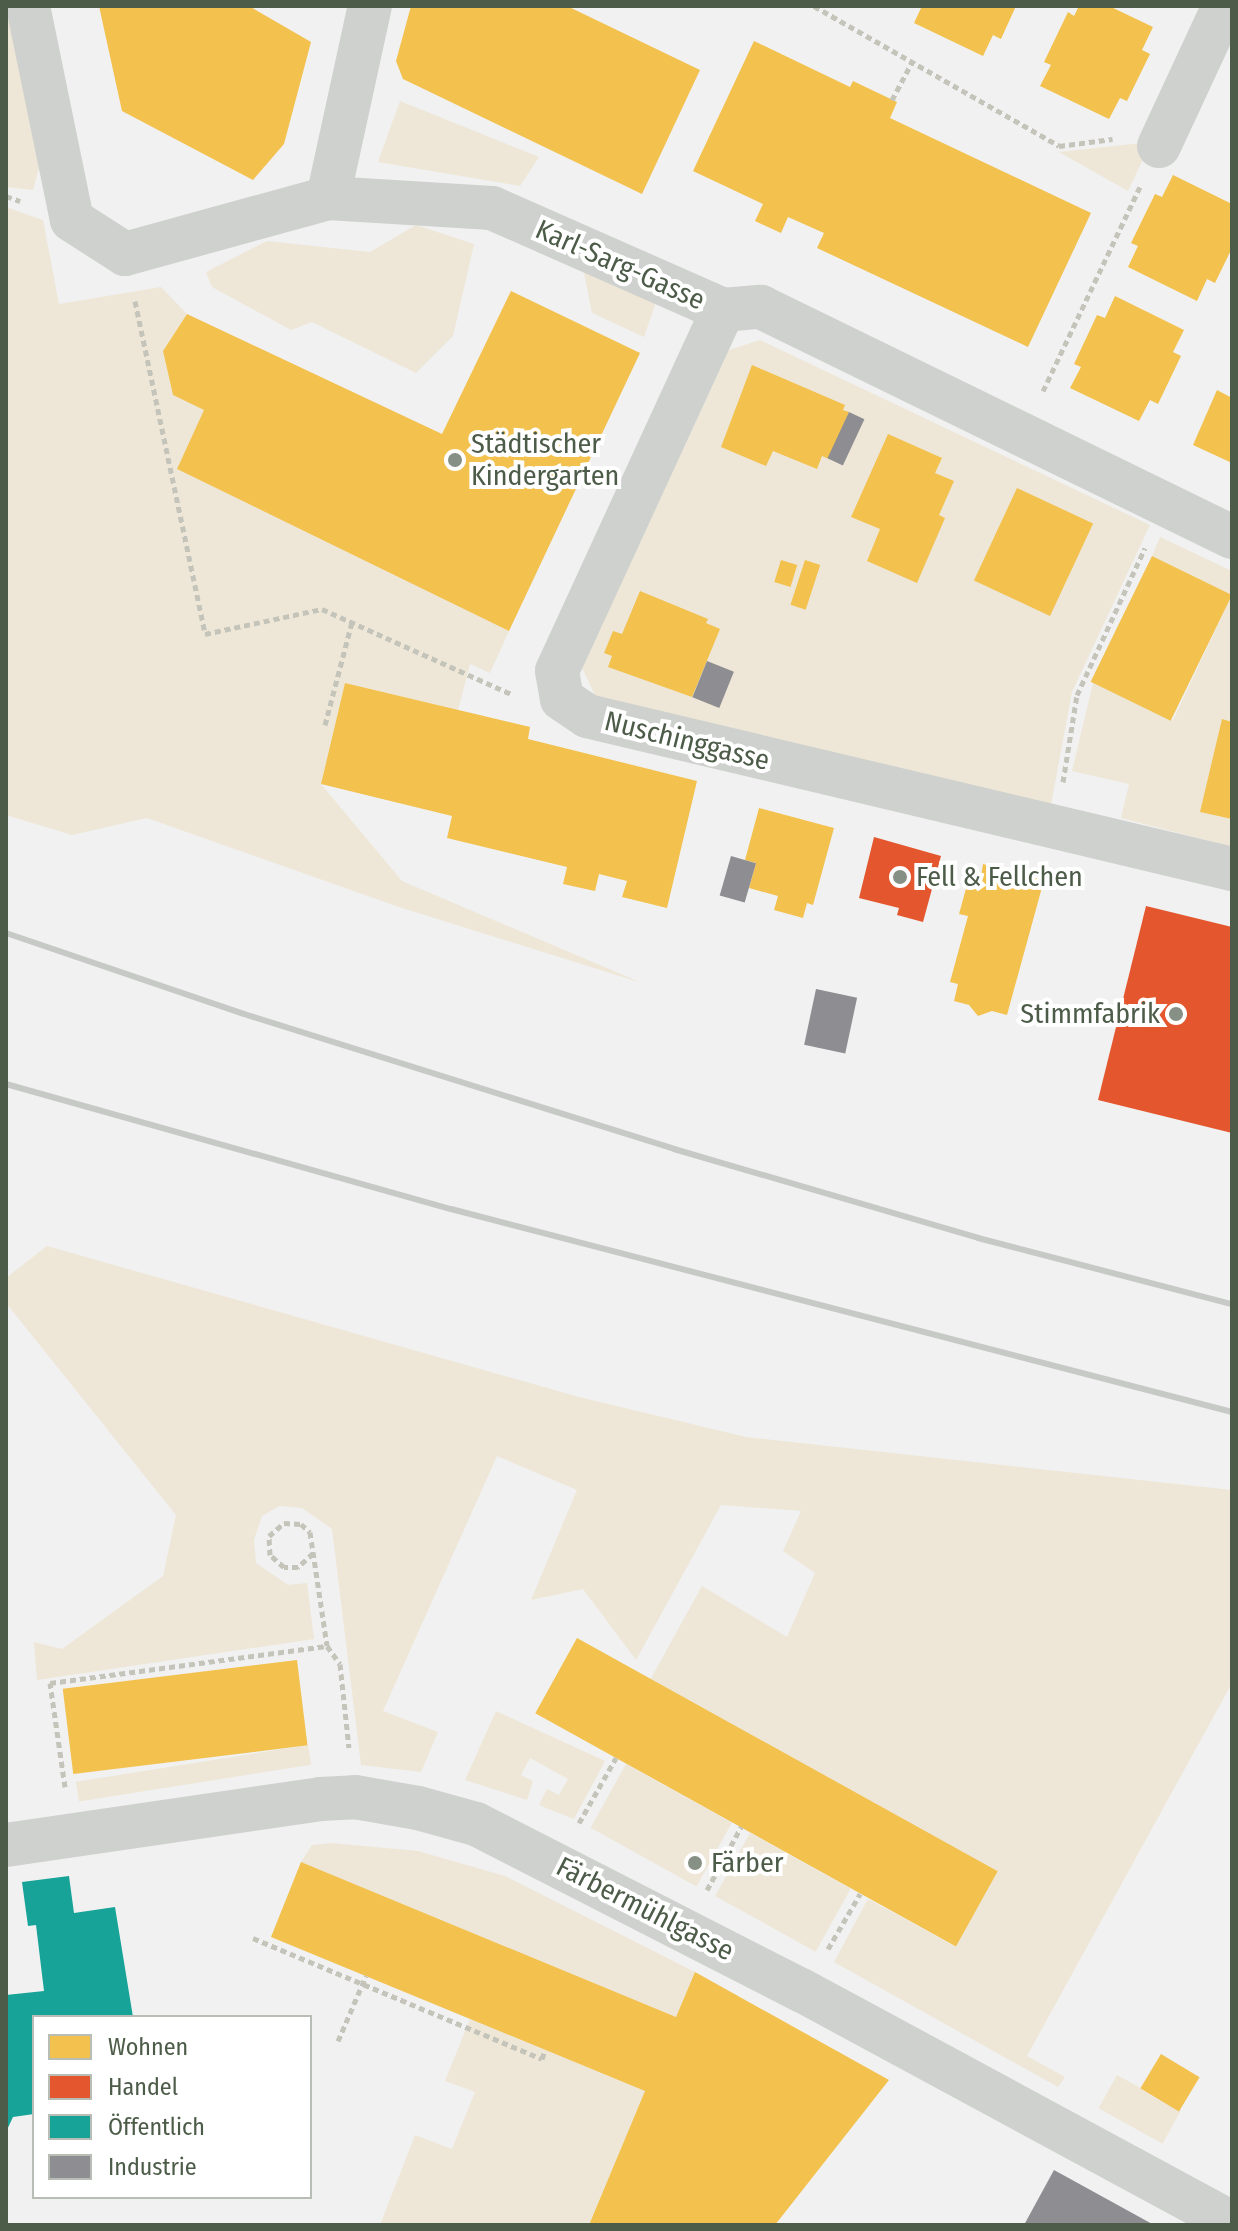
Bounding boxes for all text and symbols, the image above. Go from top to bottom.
street label: Karl-Sarg-Gasse [530,213,710,317]
place label: Städtischer Kindergarten [471,427,619,493]
marker: Städtischer Kindergarten [446,451,464,469]
street label: Nuschinggasse [601,704,773,778]
place label: Fell & Fellchen [916,860,1083,894]
marker: Fell & Fellchen [891,868,909,886]
place label: Stimmfabrik [1020,997,1160,1031]
marker: Stimmfabrik [1167,1005,1185,1023]
place label: Färber [711,1846,784,1880]
street label: Färbermühlgasse [551,1850,739,1968]
marker: Färber [686,1854,704,1872]
legend [32,2015,312,2199]
text: Wohnen [108,2033,188,2061]
text: Handel [108,2073,178,2101]
text: Öffentlich [108,2113,205,2141]
text: Industrie [108,2153,197,2181]

